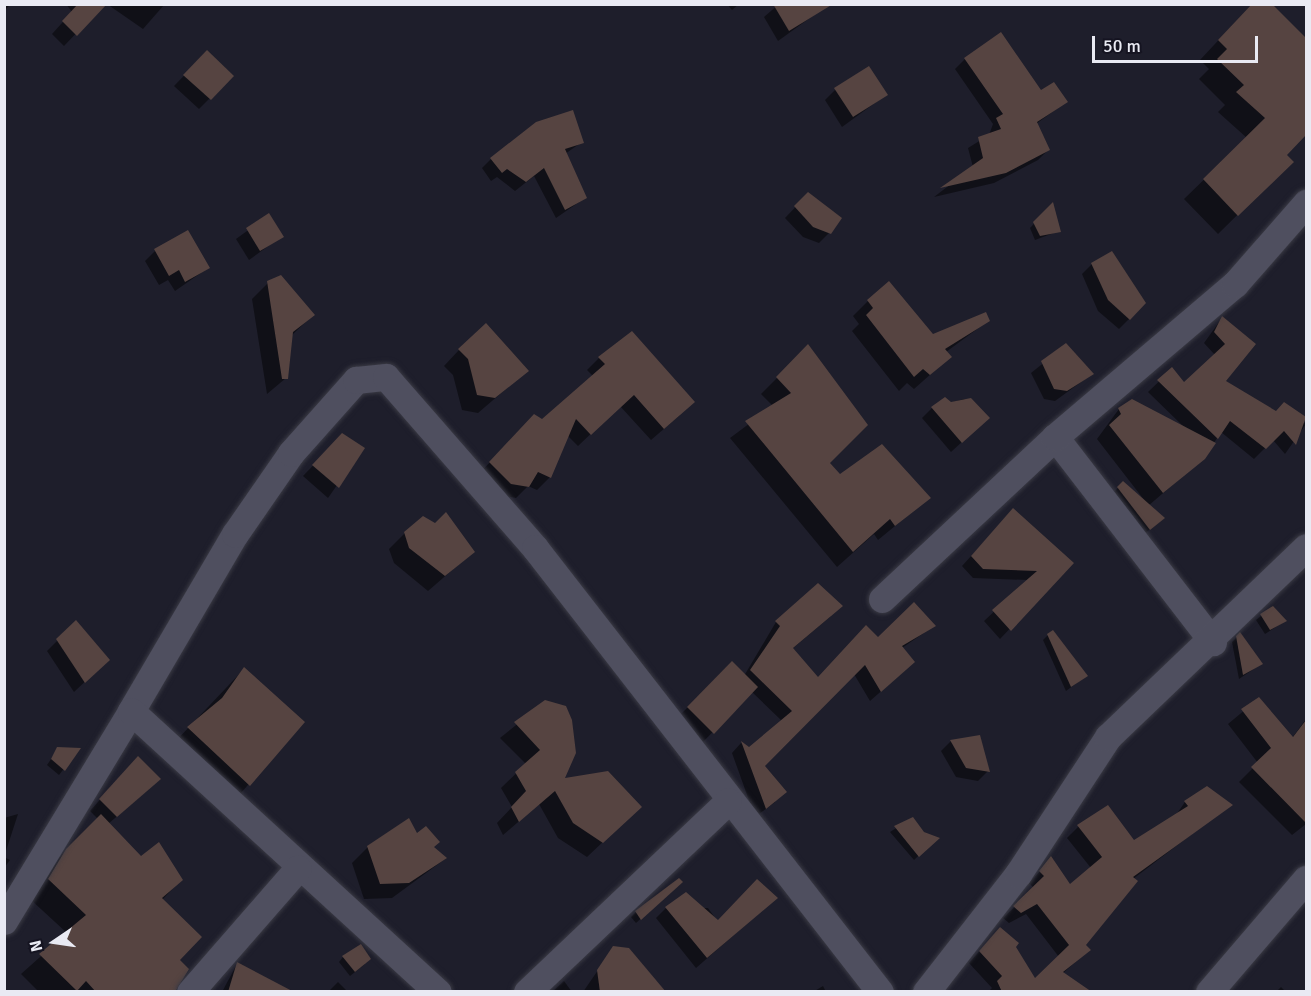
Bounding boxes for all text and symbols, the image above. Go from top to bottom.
scale bar [1095,24,1262,62]
text: 50 m [1103,35,1141,57]
north arrow [24,912,84,972]
text: N [25,938,47,954]

